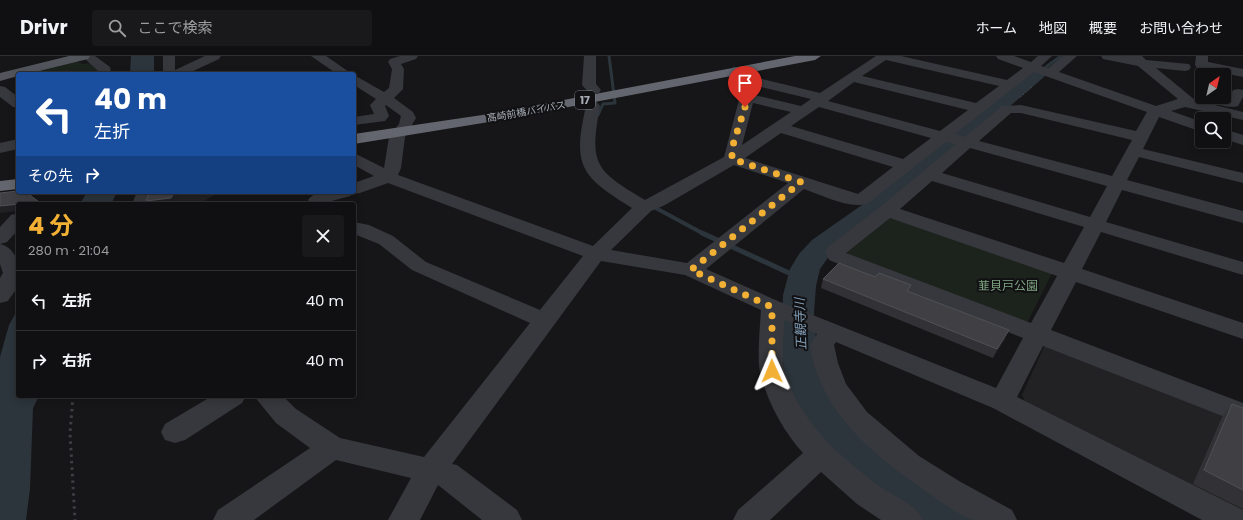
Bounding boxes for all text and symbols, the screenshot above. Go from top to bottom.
search box [92,10,372,46]
text: Drivr [20,14,68,41]
icon: search [106,17,128,39]
text: ここで検索 [138,17,213,38]
text: ホーム [975,18,1017,38]
text: 地図 [1039,18,1067,38]
text: 概要 [1089,18,1117,38]
text: お問い合わせ [1139,18,1223,38]
pin [728,66,762,107]
north arrow [1195,68,1231,104]
map controls [1195,68,1231,148]
icon: arrive [734,72,756,94]
text: 40 m [94,80,167,119]
icon: left [28,88,80,140]
road number: 17 [575,91,595,109]
street label: 高崎前橋バイパス [485,97,567,126]
button: search [1195,112,1231,148]
text: 左折 [94,119,130,144]
icon: right [81,164,103,186]
text: その先 [28,165,73,186]
text: 4 分 [28,209,73,242]
button: close [302,215,344,257]
text: 280 m · 21:04 [28,241,109,260]
park label: 韮貝戸公園 [978,277,1038,294]
icon: left [28,290,50,312]
text: 左折 [62,290,92,311]
text: 40 m [306,290,344,311]
water label: 正観寺川 [790,296,811,350]
icon: right [28,350,50,372]
text: 右折 [62,350,92,371]
text: 40 m [306,350,344,371]
position arrow [751,350,793,392]

